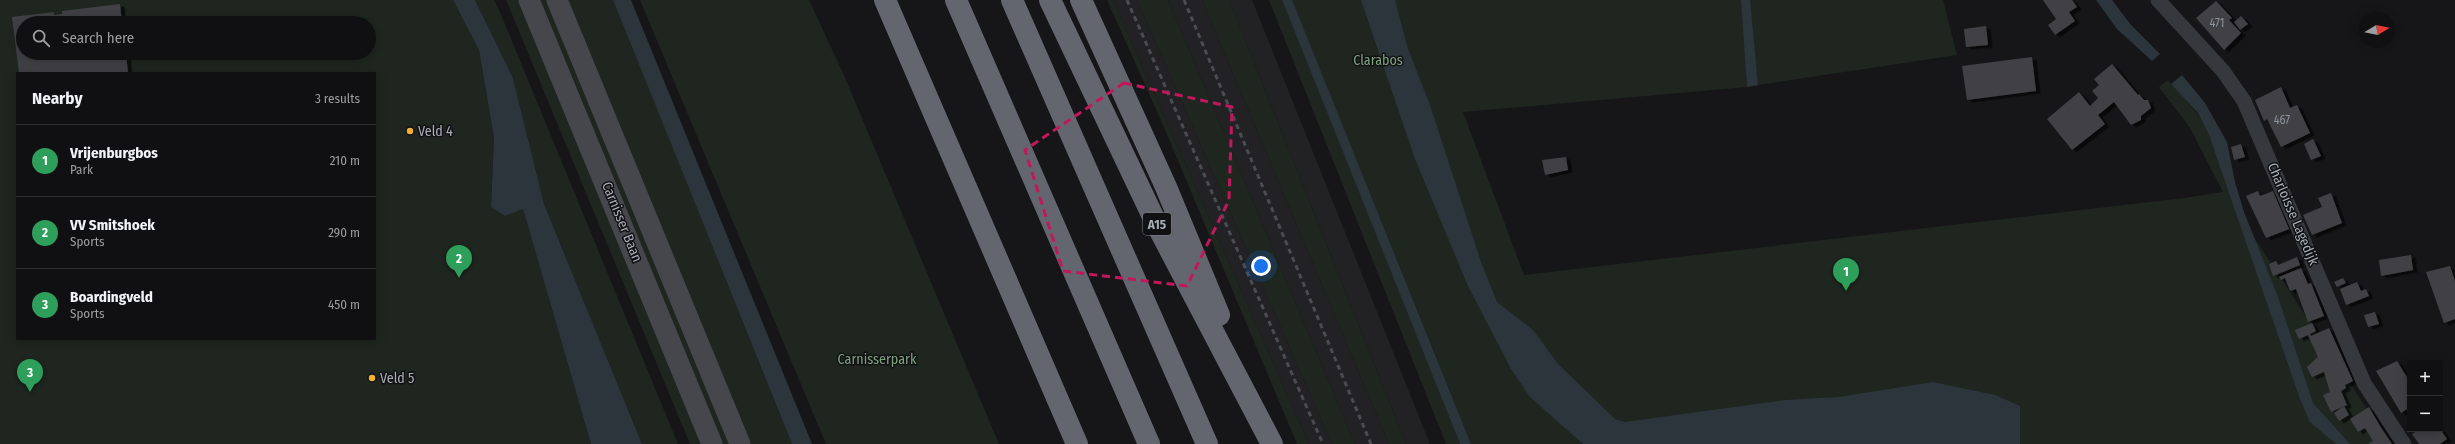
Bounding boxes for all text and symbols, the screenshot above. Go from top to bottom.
north arrow [2359,12,2395,48]
search box [16,16,376,60]
house number: 471 [2210,16,2224,30]
icon: search [30,27,52,49]
text: Search here [62,29,134,47]
park label: Clarabos [1353,52,1403,69]
text: Nearby [32,88,83,109]
text: 3 results [315,91,360,106]
house number: 467 [2274,113,2290,127]
place label: Veld 4 [418,123,453,140]
marker: Veld 4 [405,126,415,136]
text: Vrijenburgbos [70,144,158,162]
text: 1 [42,153,48,168]
text: 210 m [330,153,360,168]
street label: Charloisse Lagedijk [2264,160,2322,268]
text: Park [70,162,93,177]
street label: Carnisser Baan [598,179,646,265]
road number: A15 [1143,213,1171,235]
text: VV Smitshoek [70,216,155,234]
text: 2 [42,225,48,240]
text: 290 m [328,225,360,240]
text: Sports [70,234,105,249]
pin: 2 [446,245,472,278]
your location [1251,256,1271,276]
pin: 1 [1833,258,1859,291]
text: Boardingveld [70,288,153,306]
text: 3 [42,297,48,312]
text: 450 m [328,297,360,312]
text: Sports [70,306,105,321]
park label: Carnisserpark [838,351,917,368]
pin: 3 [17,359,43,392]
map controls [2407,360,2443,432]
button: + [2407,360,2443,396]
place label: Veld 5 [380,370,415,387]
marker: Veld 5 [367,373,377,383]
button: − [2407,396,2443,432]

